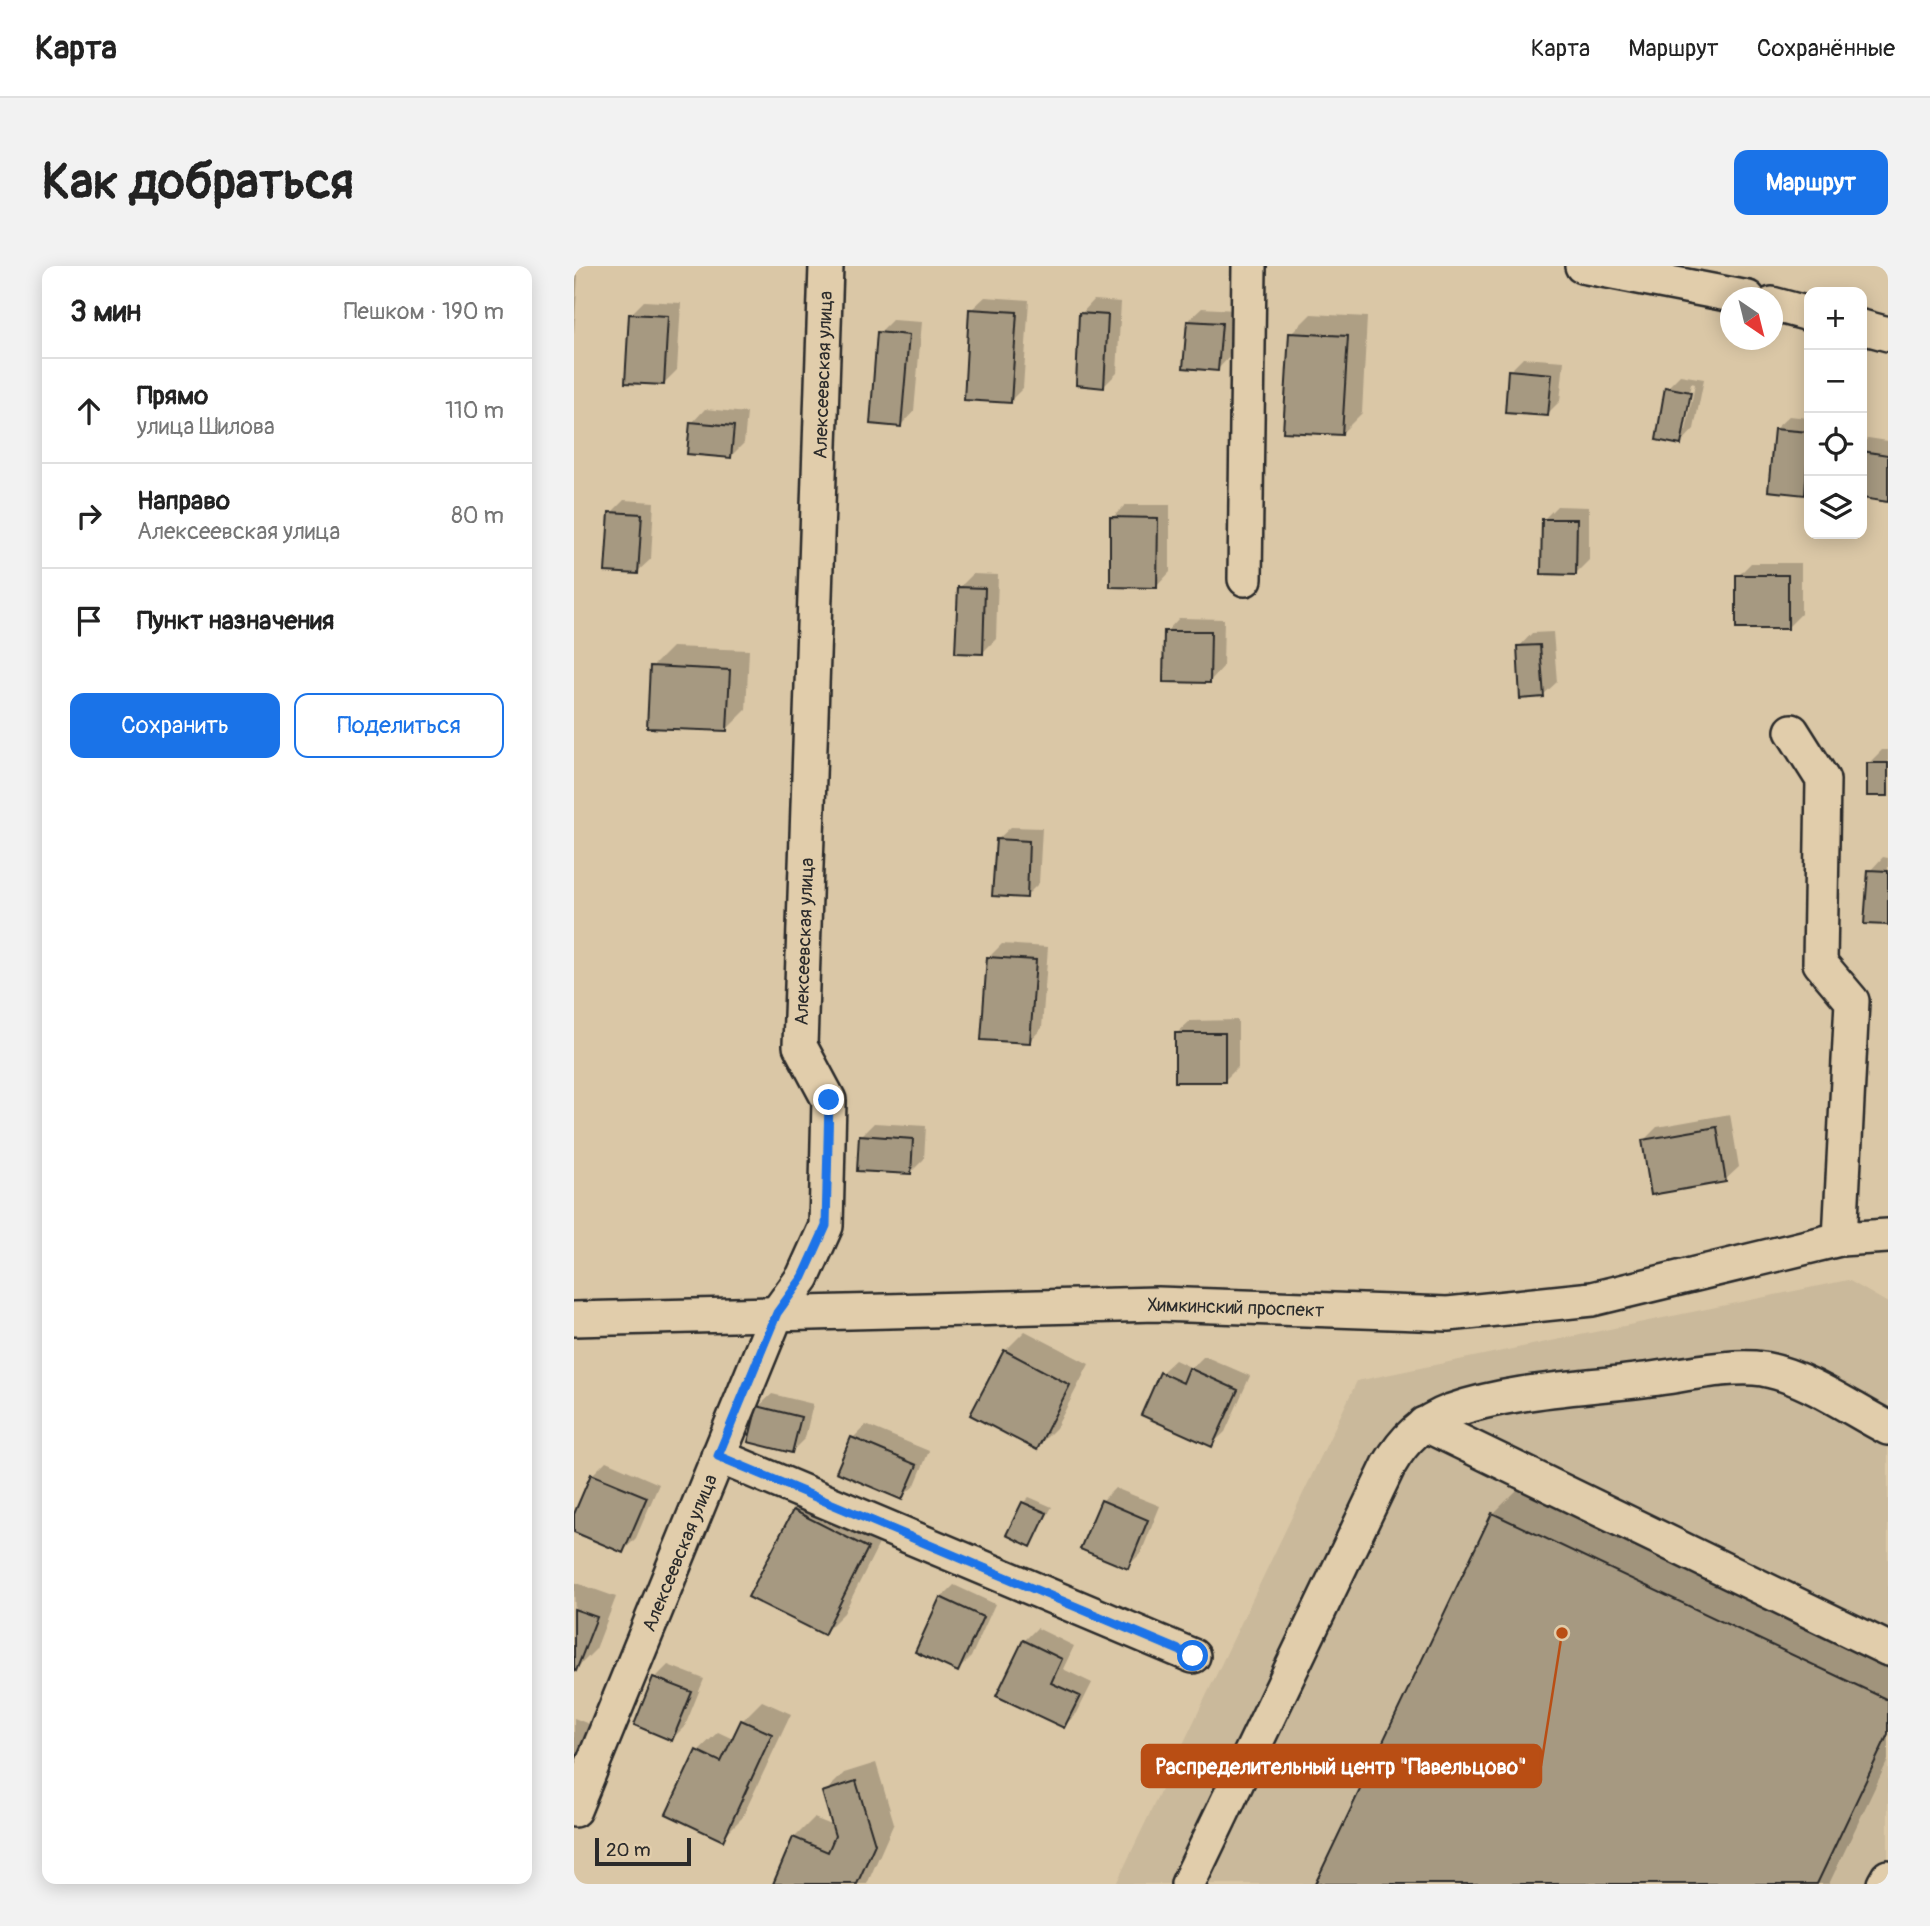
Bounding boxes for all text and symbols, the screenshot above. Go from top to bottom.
text: Карта [35,28,117,69]
text: Карта [1531,34,1590,63]
text: Маршрут [1628,34,1719,63]
text: Сохранённые [1757,34,1895,63]
button: Маршрут [1734,150,1888,215]
text: Как добраться [42,152,354,213]
north arrow [1720,287,1783,350]
map controls [1804,287,1867,539]
button: + [1804,287,1867,350]
street label: Алексеевская улица [809,290,838,459]
text: 3 мин [70,293,141,330]
text: Пешком · 190 m [344,297,504,326]
button: − [1804,350,1867,413]
text: Прямо [137,380,208,412]
icon: ahead [70,392,108,430]
text: 110 m [445,396,504,425]
text: улица Шилова [137,412,275,441]
button: locate [1804,413,1867,476]
button: layers [1804,476,1867,539]
text: Направо [137,485,230,517]
icon: right [70,497,108,535]
text: 80 m [451,501,504,530]
text: Алексеевская улица [137,517,340,546]
icon: arrive [70,602,108,640]
text: Пункт назначения [137,605,334,637]
button: Сохранить [70,693,280,758]
button: Поделиться [294,693,504,758]
street label: Алексеевская улица [790,857,819,1026]
route end [813,1084,844,1115]
street label: Химкинский проспект [1147,1293,1325,1323]
street label: Алексеевская улица [637,1471,723,1635]
route start [1177,1640,1208,1671]
callout: Распределительный центр "Павельцово" [1142,1745,1541,1787]
text: Распределительный центр "Павельцово" [1155,1754,1527,1781]
scale bar [595,1835,691,1867]
text: 20 m [606,1838,651,1862]

